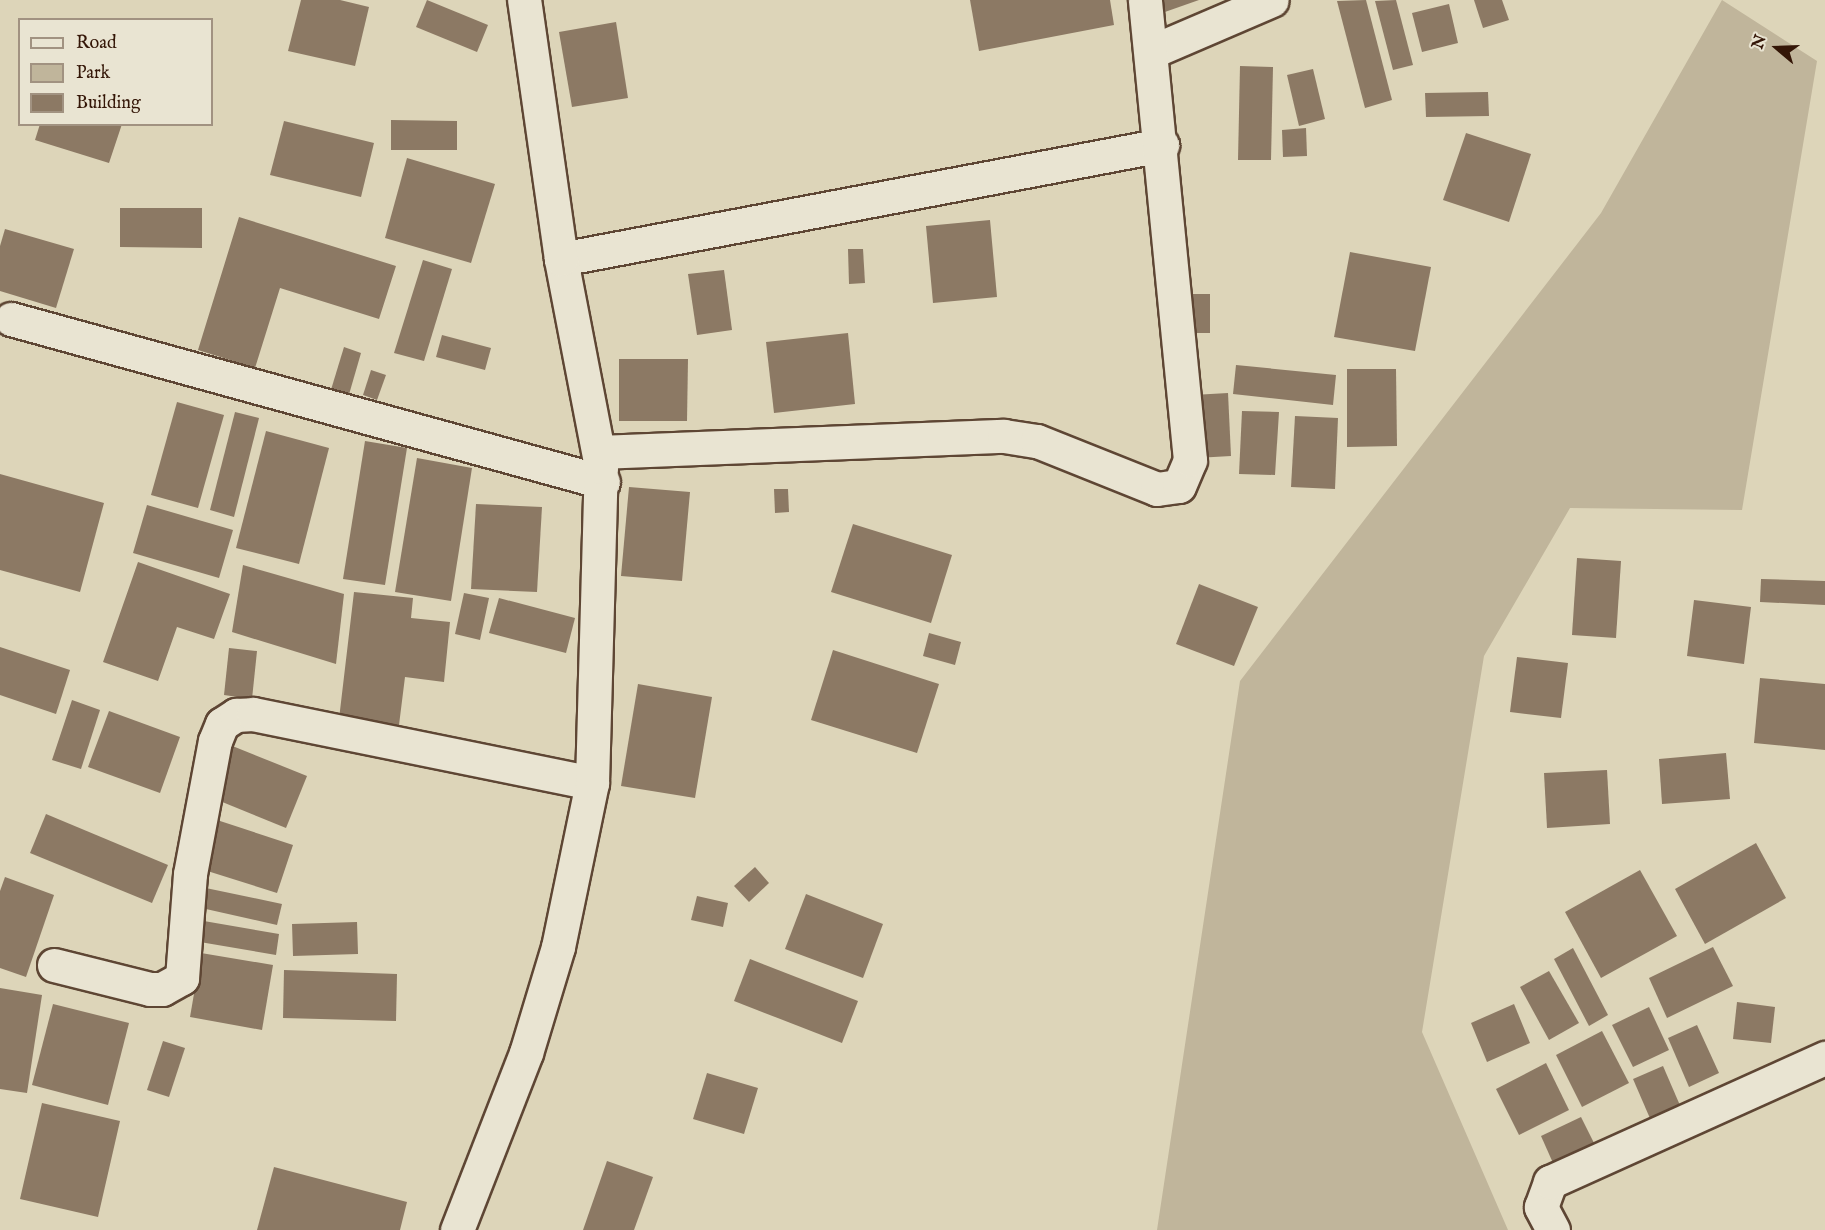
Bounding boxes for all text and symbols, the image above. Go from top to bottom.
legend [18,18,213,126]
north arrow [1747,18,1807,78]
text: Road [76,32,117,55]
text: N [1748,32,1772,52]
text: Park [76,62,110,85]
text: Building [76,92,141,115]

